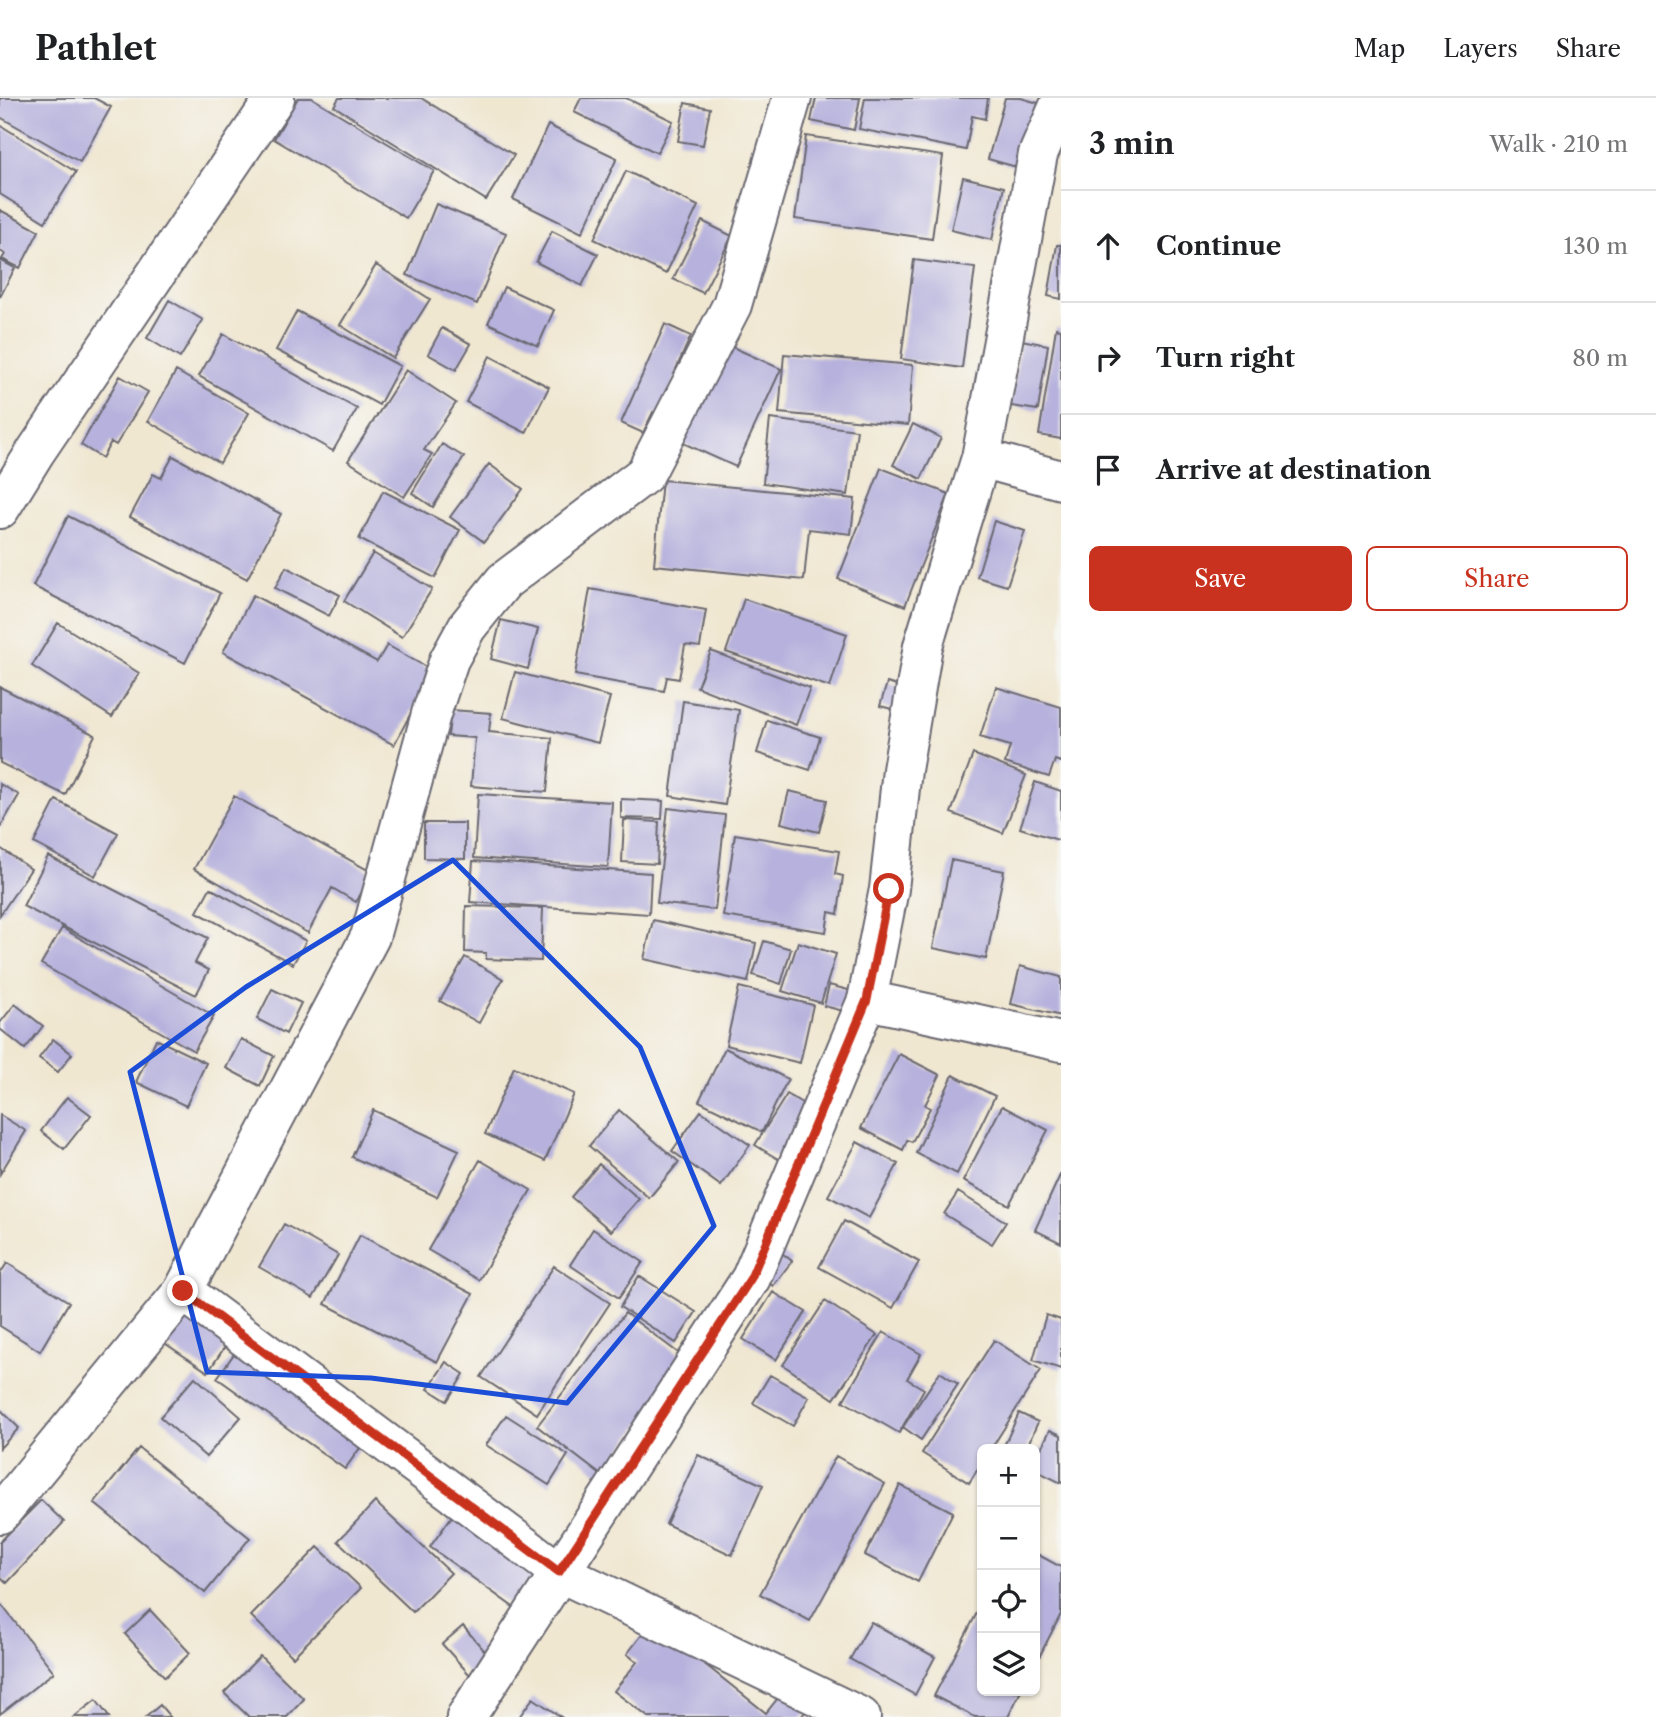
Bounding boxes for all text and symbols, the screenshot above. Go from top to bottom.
text: Pathlet [35,28,157,69]
text: Map [1354,34,1405,63]
text: Layers [1443,34,1518,63]
text: Share [1556,34,1621,63]
text: 3 min [1089,125,1175,162]
text: Walk · 210 m [1489,130,1628,158]
icon: ahead [1089,227,1127,265]
text: Continue [1156,230,1281,262]
text: 130 m [1564,232,1628,260]
icon: right [1089,339,1127,377]
text: Turn right [1156,342,1295,374]
text: 80 m [1572,344,1628,372]
icon: arrive [1089,451,1127,489]
text: Arrive at destination [1156,454,1431,486]
button: Save [1089,546,1352,611]
button: Share [1366,546,1628,611]
route start [873,873,904,904]
route end [167,1275,198,1306]
map controls [977,1444,1040,1696]
button: + [977,1444,1040,1507]
button: − [977,1507,1040,1570]
button: locate [977,1570,1040,1633]
button: layers [977,1633,1040,1696]

